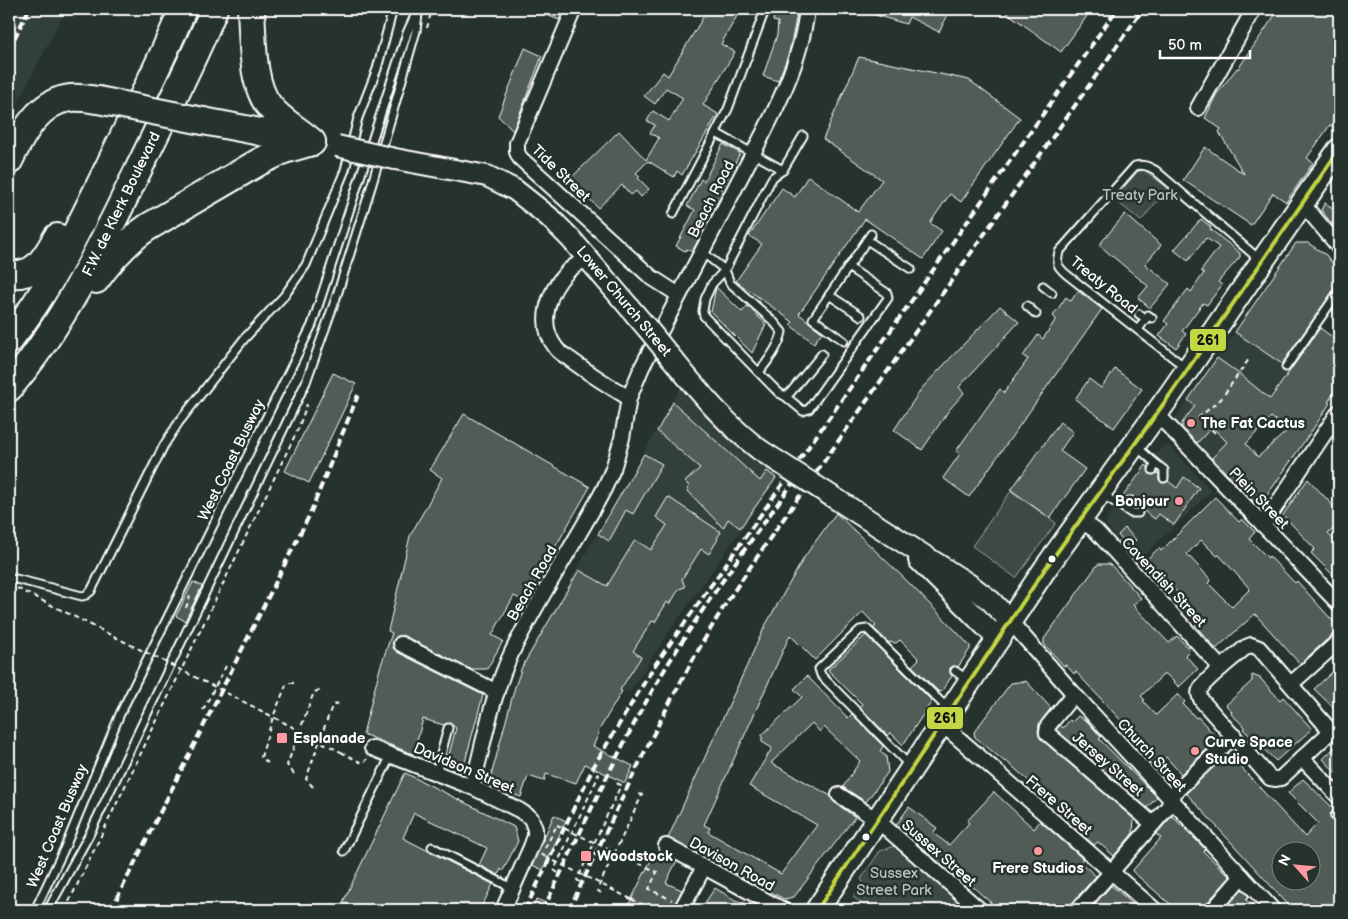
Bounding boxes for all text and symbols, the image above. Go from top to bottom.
scale bar [1160,28,1250,60]
text: 50 m [1168,36,1202,55]
street label: F.W. de Klerk Boulevard [78,129,165,280]
street label: Tide Street [527,141,594,206]
street label: Beach Road [684,157,739,241]
park label: Treaty Park [1102,186,1178,205]
street label: Lower Church Street [572,242,676,361]
street label: Treaty Road [1066,252,1141,318]
line badge: 261 [1189,328,1227,352]
text: 261 [1197,332,1219,349]
street label: West Coast Busway [194,396,269,524]
place label: The Fat Cactus [1201,414,1305,433]
marker: The Fat Cactus [1185,417,1197,429]
street label: Plein Street [1225,464,1293,533]
place label: Bonjour [1115,492,1170,511]
marker: Bonjour [1173,495,1185,507]
street label: Cavendish Street [1117,533,1211,632]
street label: Beach Road [503,542,562,624]
unlabelled marker [1047,554,1057,564]
line badge: 261 [926,706,964,730]
text: 261 [934,710,956,727]
street label: Church Street [1113,715,1191,796]
street label: Jersey Street [1068,728,1148,801]
place label: Esplanade [293,729,366,748]
marker: Esplanade [275,731,289,745]
place label: Curve Space Studio [1205,733,1293,769]
street label: Davidson Street [410,739,518,798]
marker: Curve Space Studio [1189,745,1201,757]
street label: West Coast Busway [23,761,92,891]
street label: Frere Street [1022,771,1096,840]
street label: Sussex Street [897,816,980,891]
unlabelled marker [861,832,871,842]
street label: Davison Road [686,833,778,896]
north arrow [1270,842,1320,892]
marker: Frere Studios [1032,845,1044,857]
place label: Woodstock [597,847,673,866]
marker: Woodstock [579,849,593,863]
text: N [1275,852,1295,869]
place label: Frere Studios [992,859,1084,878]
park label: Sussex Street Park [856,864,932,900]

